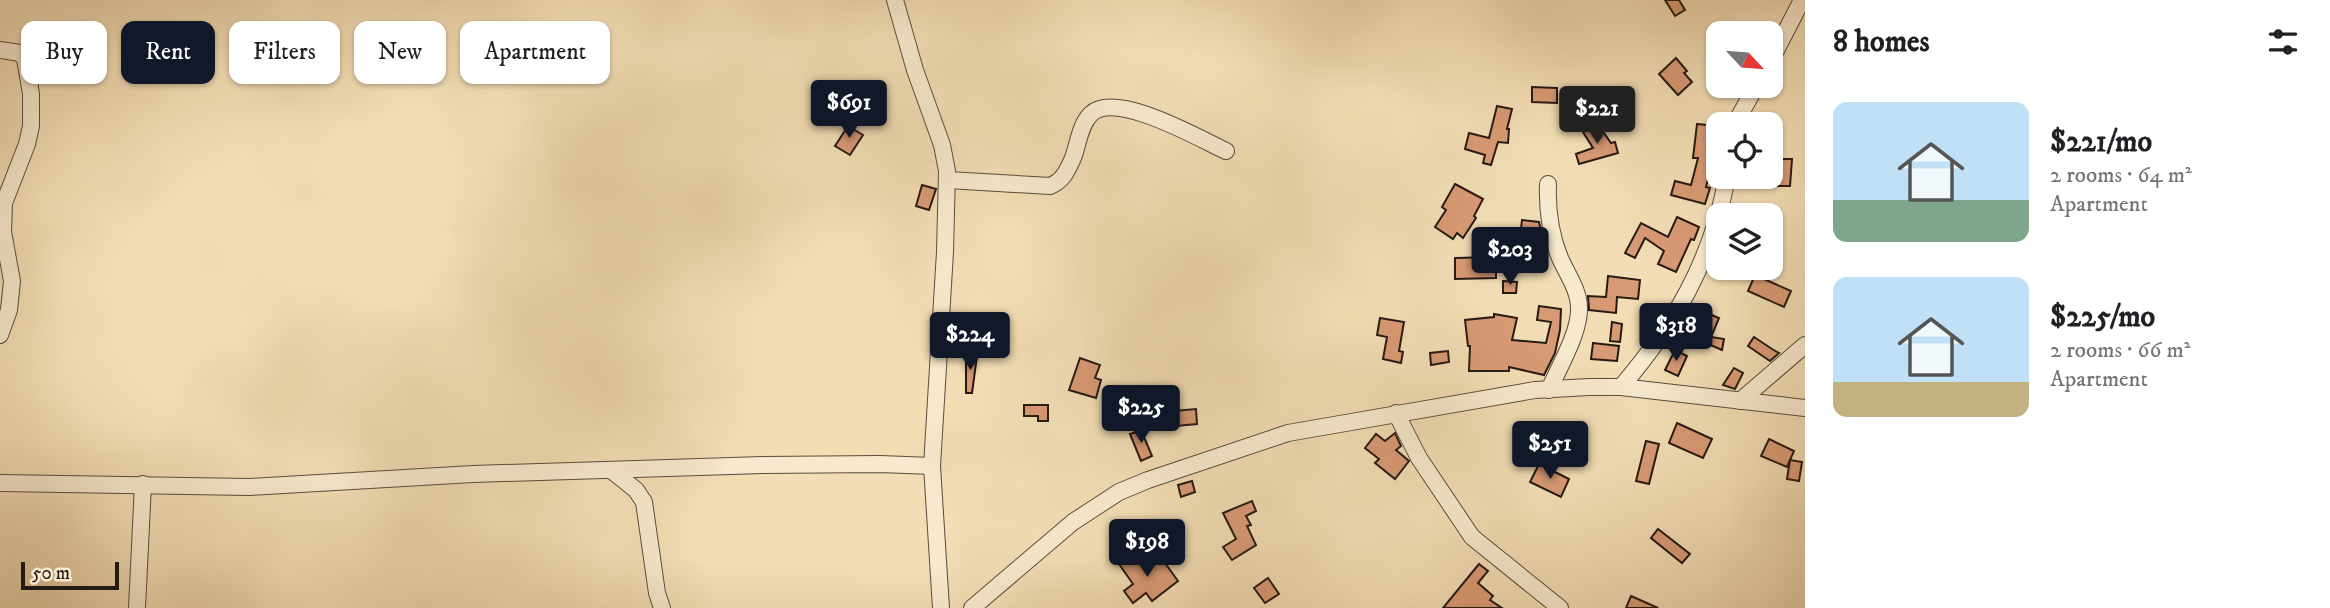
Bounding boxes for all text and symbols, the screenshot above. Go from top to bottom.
chip: Buy [21,21,107,84]
chip: Rent [121,21,215,84]
chip: Filters [229,21,340,84]
chip: New [354,21,446,84]
chip: Apartment [460,21,610,84]
north arrow [1706,21,1783,98]
map controls [1706,21,1783,280]
icon: filters [2264,23,2302,61]
text: 8 homes [1833,24,1930,61]
pin: $691 [808,80,890,140]
pin: $221 [1556,86,1638,146]
text: $691 [827,88,871,117]
text: $221 [1575,94,1619,123]
button: locate [1706,112,1783,189]
text: $221/mo [2050,124,2152,161]
icon: home [1889,130,1973,214]
text: 2 rooms · 64 m² [2050,161,2192,190]
text: Apartment [2050,190,2148,219]
button: layers [1706,203,1783,280]
pin: $203 [1469,228,1551,287]
text: $203 [1488,235,1532,264]
text: $225/mo [2050,299,2155,336]
pin: $318 [1635,304,1717,363]
icon: home [1889,305,1973,389]
text: $318 [1655,311,1697,340]
pin: $224 [929,312,1011,372]
text: $224 [946,320,994,349]
text: 2 rooms · 66 m² [2050,336,2190,365]
text: Apartment [2050,365,2148,394]
pin: $225 [1100,386,1182,445]
text: $225 [1118,393,1164,422]
pin: $251 [1509,421,1591,481]
text: $251 [1528,429,1572,458]
pin: $198 [1106,520,1188,579]
text: $198 [1125,527,1169,556]
scale bar [21,559,119,591]
text: 50 m [32,562,70,585]

